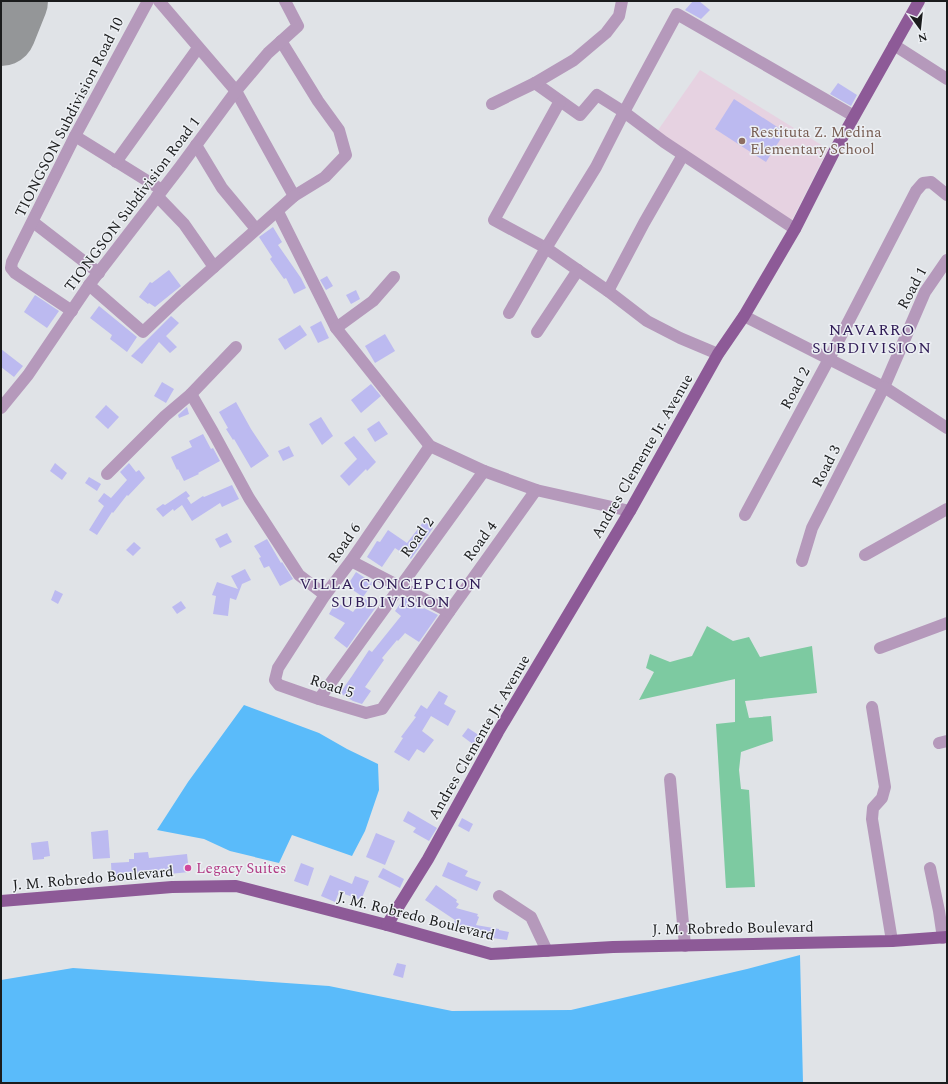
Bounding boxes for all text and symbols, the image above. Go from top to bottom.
north arrow [900,8,940,48]
street label: TIONGSON Subdivision Road 10 [9,13,130,221]
text: N [916,28,929,47]
street label: TIONGSON Subdivision Road 1 [59,112,206,297]
place label: Restituta Z. Medina Elementary School [750,121,882,161]
marker: Restituta Z. Medina Elementary School [737,136,747,146]
street label: Road 1 [892,263,933,314]
district label: NAVARRO SUBDIVISION [812,318,932,360]
street label: Road 2 [775,363,816,414]
street label: Andres Clemente Jr. Avenue [586,369,699,543]
street label: Road 3 [806,440,847,492]
street label: Road 2 [395,512,440,562]
street label: Road 4 [458,516,503,566]
street label: Road 6 [322,518,367,568]
district label: VILLA CONCEPCION SUBDIVISION [300,572,482,614]
street label: Andres Clemente Jr. Avenue [423,650,536,824]
street label: Road 5 [307,669,357,704]
place label: Legacy Suites [196,857,286,880]
street label: J. M. Robredo Boulevard [12,860,174,897]
marker: Legacy Suites [183,863,193,873]
street label: J. M. Robredo Boulevard [335,886,497,947]
street label: J. M. Robredo Boulevard [652,916,814,941]

